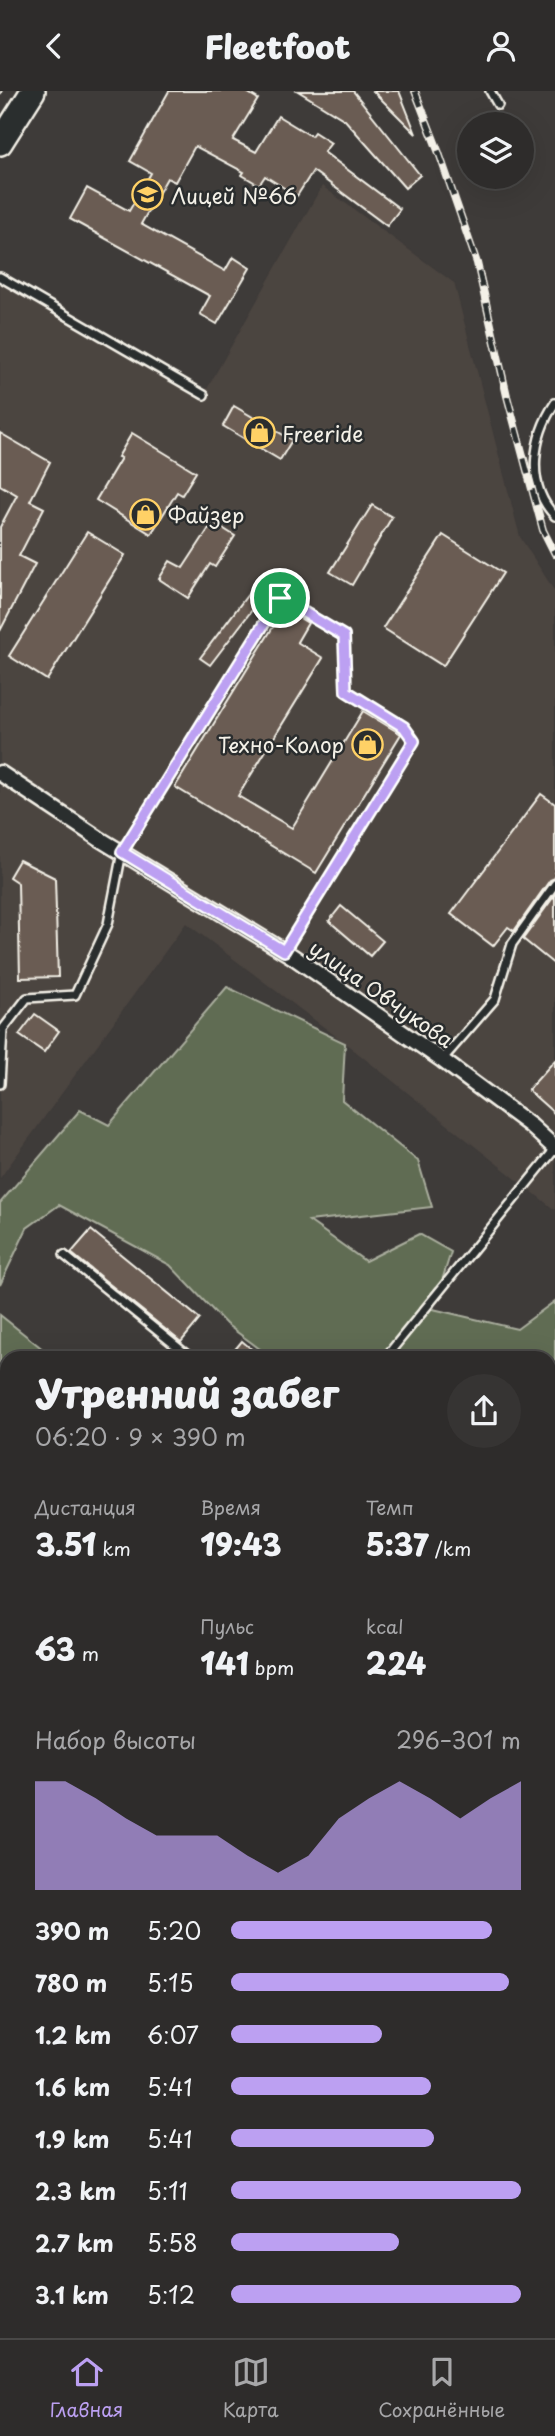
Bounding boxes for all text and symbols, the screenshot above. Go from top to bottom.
text: Fleetfoot [204,22,351,70]
icon: back [35,27,73,65]
icon: person [482,27,520,65]
map controls [457,112,534,189]
button: layers [457,112,534,189]
school or university icon: Лицей №66 [131,178,165,212]
place label: Лицей №66 [171,179,297,211]
shop icon: Freeride [242,416,276,450]
place label: Freeride [282,417,363,449]
shop icon: Файзер [128,497,162,531]
place label: Файзер [168,498,244,530]
pin [250,568,310,628]
icon: arrive [261,579,299,617]
shop icon: Техно-Колор [350,727,384,761]
place label: Техно-Колор [218,728,344,760]
street label: улица Овчукова [303,931,461,1055]
text: Утренний забег [35,1364,339,1421]
button: share [447,1374,521,1448]
text: 06:20 · 9 × 390 m [35,1419,246,1454]
text: Дистанция [35,1493,136,1521]
text: Время [200,1493,261,1521]
text: Темп [366,1493,414,1521]
text: 3.51 [35,1521,96,1566]
text: 19:43 [200,1521,282,1566]
text: 5:37 [366,1521,429,1566]
text: km [96,1534,131,1562]
text: /km [429,1534,471,1562]
text: Пульс [200,1612,254,1640]
text: kcal [366,1612,404,1640]
text: 63 [35,1626,75,1671]
text: m [75,1639,99,1667]
text: 141 [200,1640,249,1685]
text: 224 [366,1640,426,1685]
text: bpm [249,1653,294,1681]
text: Набор высоты [35,1722,196,1757]
text: 296–301 m [396,1722,521,1757]
text: 390 m [35,1913,109,1948]
text: 5:20 [147,1913,201,1948]
text: 780 m [35,1965,107,2000]
text: 5:15 [147,1965,193,2000]
text: 1.2 km [35,2017,111,2052]
text: 6:07 [147,2017,199,2052]
text: 1.6 km [35,2069,110,2104]
text: 5:41 [147,2069,193,2104]
text: 1.9 km [35,2121,109,2156]
text: 5:41 [147,2121,193,2156]
text: 2.3 km [35,2173,116,2208]
text: 5:11 [147,2173,188,2208]
text: 2.7 km [35,2225,114,2260]
text: 5:58 [147,2225,198,2260]
text: 3.1 km [35,2277,109,2312]
text: 5:12 [147,2277,195,2312]
tab: Главная [50,2353,123,2423]
tab: Карта [223,2353,279,2423]
tab: Сохранённые [378,2353,505,2423]

